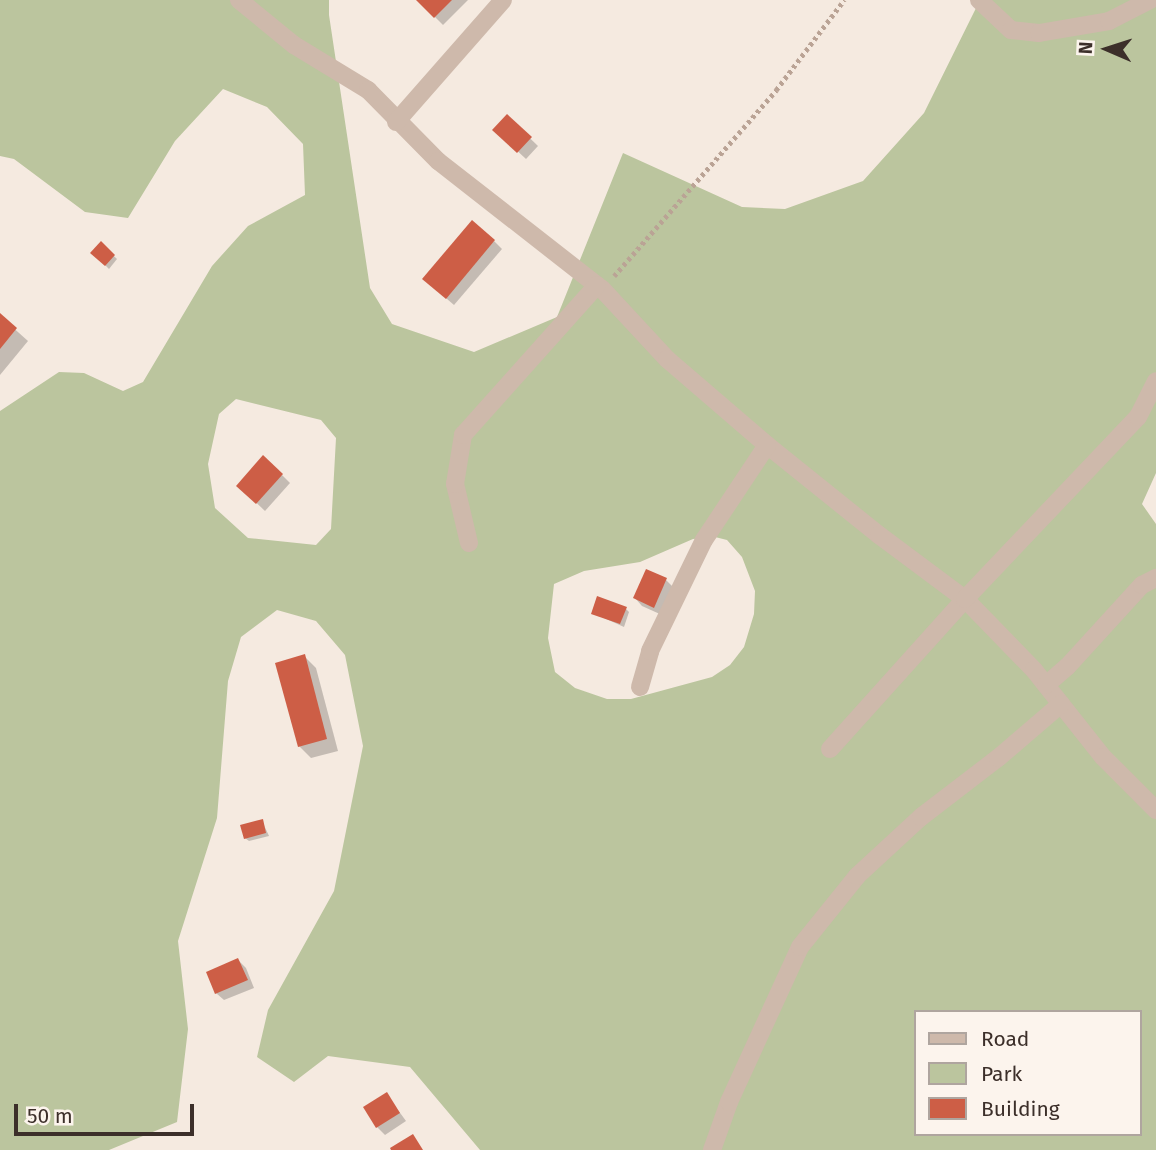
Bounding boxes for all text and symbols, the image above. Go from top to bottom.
north arrow [1072,14,1142,84]
text: N [1074,41,1097,55]
legend [914,1010,1142,1136]
text: Road [981,1026,1029,1052]
text: Park [981,1061,1022,1087]
scale bar [18,1090,198,1134]
text: Building [981,1096,1060,1122]
text: 50 m [27,1103,73,1129]

